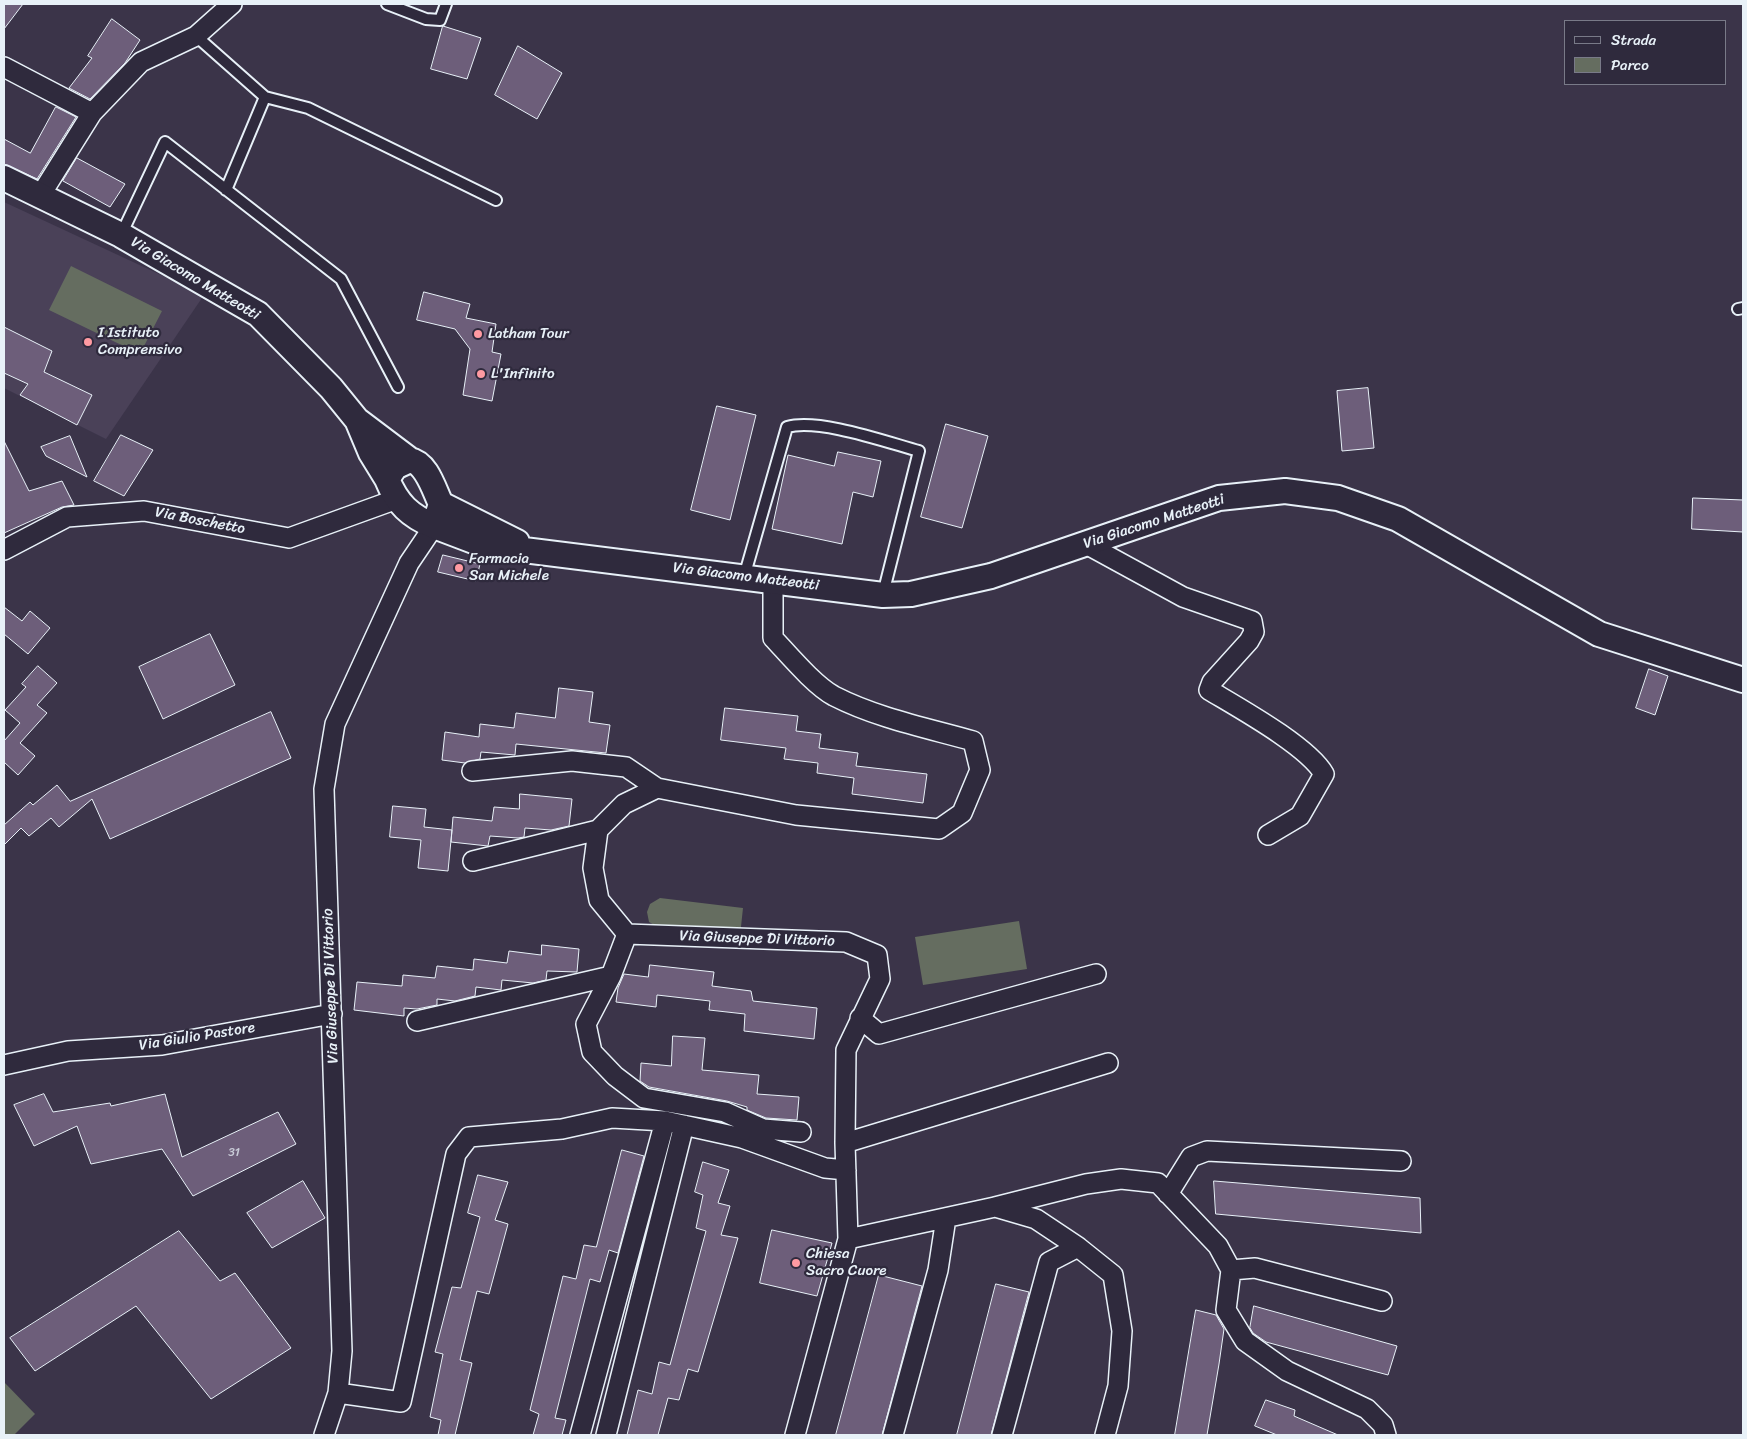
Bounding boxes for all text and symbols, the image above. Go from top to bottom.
legend [1564,20,1727,85]
text: Strada [1611,27,1656,53]
text: Parco [1611,52,1649,78]
street label: Via Giacomo Matteotti [127,233,263,325]
place label: I Istituto Comprensivo [98,324,182,359]
place label: Latham Tour [488,325,569,343]
marker: Latham Tour [472,328,484,340]
marker: I Istituto Comprensivo [82,336,94,348]
place label: L'Infinito [491,365,555,383]
marker: L'Infinito [475,368,487,380]
street label: Via Giacomo Matteotti [1081,491,1227,553]
street label: Via Boschetto [153,503,247,539]
place label: Farmacia San Michele [469,550,549,585]
street label: Via Giacomo Matteotti [672,559,820,595]
marker: Farmacia San Michele [453,562,465,574]
street label: Via Giuseppe Di Vittorio [319,908,343,1064]
street label: Via Giuseppe Di Vittorio [679,927,835,951]
street label: Via Giulio Pastore [138,1019,256,1055]
house number: 31 [228,1146,240,1160]
place label: Chiesa Sacro Cuore [806,1245,887,1280]
marker: Chiesa Sacro Cuore [790,1257,802,1269]

